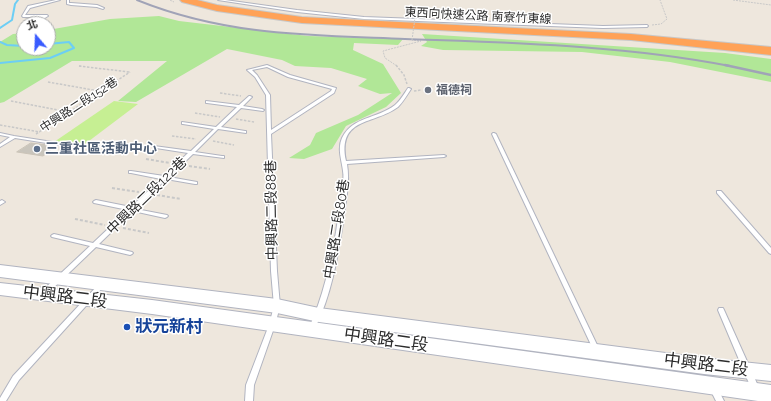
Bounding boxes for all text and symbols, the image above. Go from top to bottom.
street label: 東西向快速公路 南寮竹東線 [404,5,552,27]
north arrow [16,16,56,56]
text: 北 [25,17,40,33]
street label: 中興路二段152巷 [37,74,121,136]
place label: 福德祠 [436,83,472,97]
marker: 福德祠 [423,85,433,95]
place label: 三重社區活動中心 [45,141,157,157]
marker: 三重社區活動中心 [32,144,42,154]
street label: 中興路二段122巷 [104,154,190,238]
street label: 中興路二段88巷 [263,160,281,260]
street label: 中興路二段80巷 [321,178,353,280]
street label: 中興路二段 [22,282,108,312]
place label: 狀元新村 [135,317,203,337]
marker: 狀元新村 [122,322,132,332]
street label: 中興路二段 [342,324,430,356]
street label: 中興路二段 [663,350,749,380]

